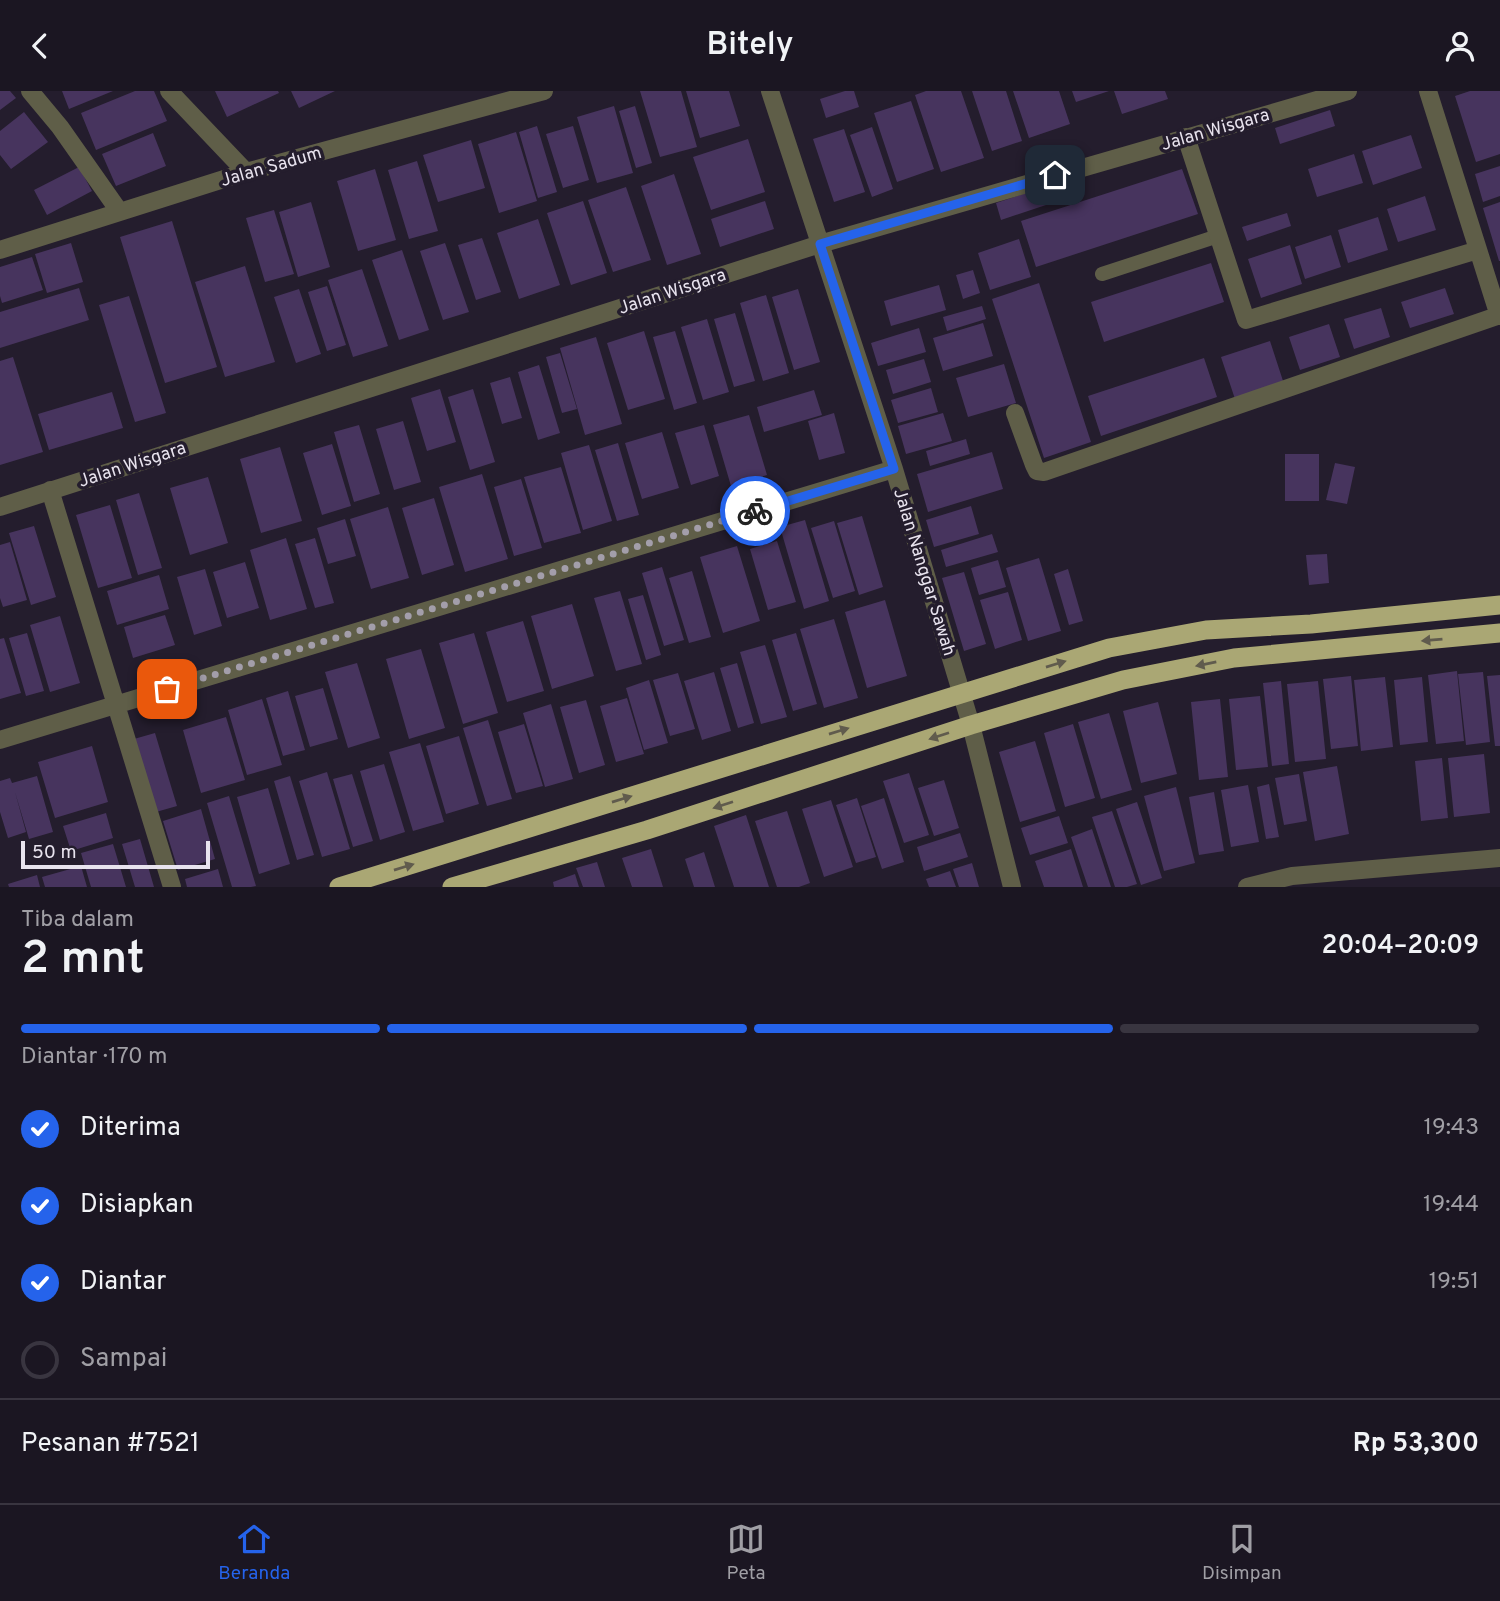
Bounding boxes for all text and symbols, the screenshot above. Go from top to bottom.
text: Bitely [706,26,794,66]
icon: back [21,27,59,65]
icon: person [1441,27,1479,65]
street label: Jalan Wisgara [1159,104,1272,157]
street label: Jalan Sadum [218,142,325,193]
pin [1025,145,1085,205]
icon: home [1036,156,1074,194]
street label: Jalan Wisgara [616,264,729,321]
street label: Jalan Wisgara [76,437,189,494]
courier [720,476,790,546]
street label: Jalan Nanggar Sawah [887,486,960,659]
icon: bike [736,492,774,530]
one-way arrow [1421,634,1443,645]
pin [137,659,197,719]
one-way arrow [1046,659,1067,669]
one-way arrow [1195,659,1217,670]
icon: bag [148,670,186,708]
one-way arrow [828,726,849,736]
one-way arrow [929,731,950,741]
one-way arrow [611,793,632,804]
one-way arrow [712,801,733,811]
scale bar [21,838,210,870]
text: 50 m [32,841,77,865]
one-way arrow [394,861,415,871]
text: Tiba dalam [21,906,134,935]
text: 20:04–20:09 [1322,930,1479,963]
text: 2 mnt [21,931,145,990]
text: Diantar · 170 m [21,1043,168,1072]
icon: check [21,1110,59,1148]
text: Diterima [80,1112,181,1145]
text: 19:43 [1423,1114,1479,1143]
icon: check [21,1187,59,1225]
text: Disiapkan [80,1189,194,1222]
text: 19:44 [1423,1191,1479,1220]
icon: check [21,1264,59,1302]
text: Diantar [80,1266,166,1299]
text: 19:51 [1429,1268,1479,1297]
text: Sampai [80,1343,167,1376]
text: Pesanan #7521 [21,1428,200,1461]
text: Rp 53,300 [1353,1428,1479,1461]
tab: Beranda [218,1520,290,1586]
tab: Peta [727,1520,766,1586]
tab: Disimpan [1202,1520,1282,1586]

